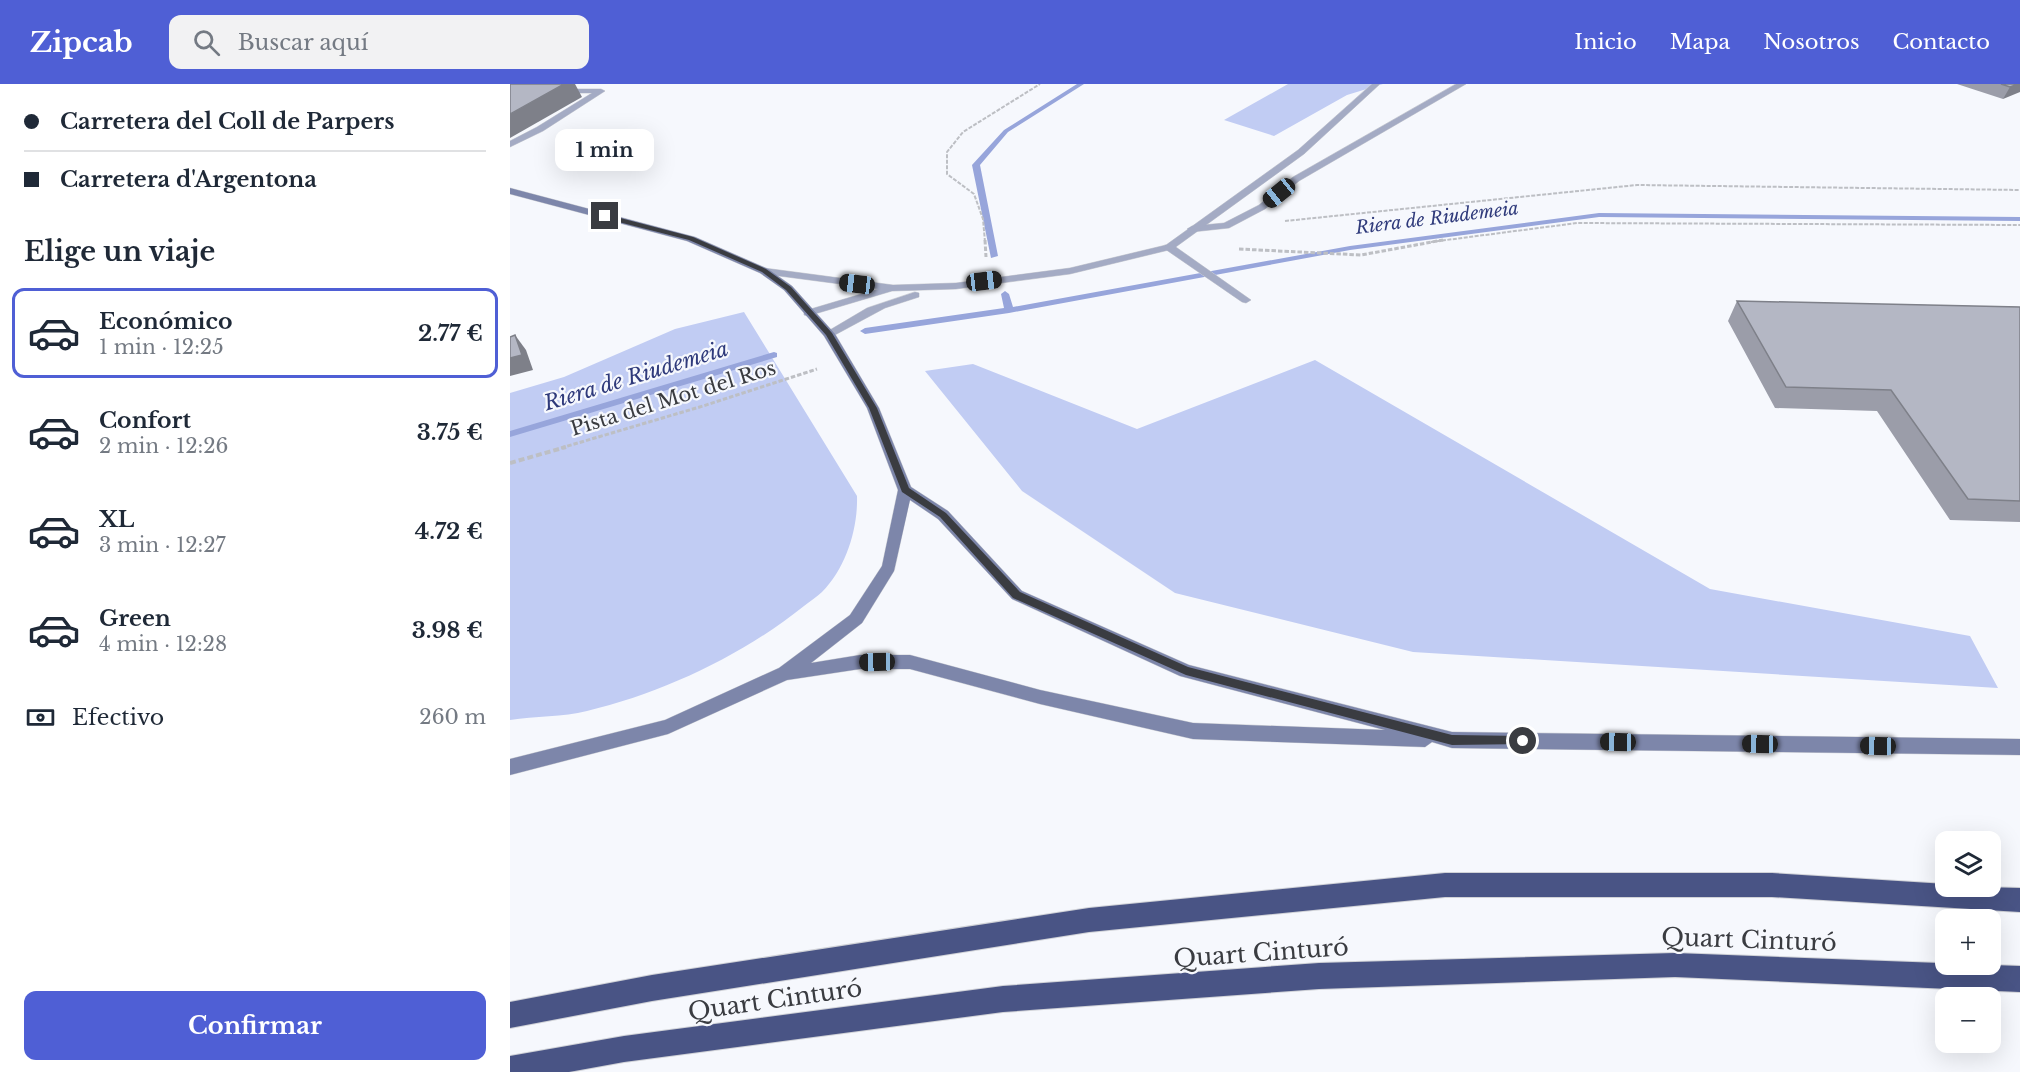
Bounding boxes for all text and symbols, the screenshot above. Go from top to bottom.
search box [169,15,589,69]
text: Zipcab [30,25,133,60]
icon: search [190,26,223,59]
text: Buscar aquí [238,29,368,56]
text: Inicio [1574,29,1637,55]
text: Mapa [1670,29,1730,55]
text: Nosotros [1763,29,1859,55]
text: Contacto [1892,29,1990,55]
text: Carretera del Coll de Parpers [60,108,395,135]
callout: 1 min [556,129,654,171]
text: 1 min [576,138,633,162]
text: Carretera d'Argentona [60,166,317,193]
car [1259,175,1299,211]
water label: Riera de Riudemeia [1353,197,1520,239]
route end [591,202,618,229]
text: Elige un viaje [24,235,215,268]
car [965,270,1003,292]
car [838,273,876,295]
icon: car [27,306,81,360]
text: Económico [99,308,232,335]
text: 2.77 € [418,320,483,347]
text: 1 min · 12:25 [99,335,224,359]
water label: Riera de Riudemeia [540,336,731,417]
street label: Pista del Mot del Ros [567,355,779,441]
icon: car [27,405,81,459]
text: Confort [99,407,191,434]
text: 3.75 € [417,419,483,446]
text: 2 min · 12:26 [99,434,228,458]
icon: car [27,504,81,558]
text: XL [99,506,134,533]
text: 4.72 € [415,518,483,545]
text: 3 min · 12:27 [99,533,226,557]
icon: car [27,603,81,657]
text: Green [99,605,171,632]
text: 3.98 € [412,617,483,644]
text: 4 min · 12:28 [99,632,227,656]
car [859,653,895,671]
icon: cash [24,701,57,734]
text: Efectivo [72,704,164,731]
text: 260 m [419,705,486,729]
route start [1509,727,1536,754]
car [1600,733,1636,751]
car [1742,735,1778,753]
car [1860,737,1896,755]
map controls [1935,831,2001,1053]
button: layers [1935,831,2001,897]
button: + [1935,909,2001,975]
street label: Quart Cinturó [1661,922,1837,957]
street label: Quart Cinturó [1172,932,1350,973]
street label: Quart Cinturó [686,973,864,1026]
button: − [1935,987,2001,1053]
button: Confirmar [24,991,486,1060]

